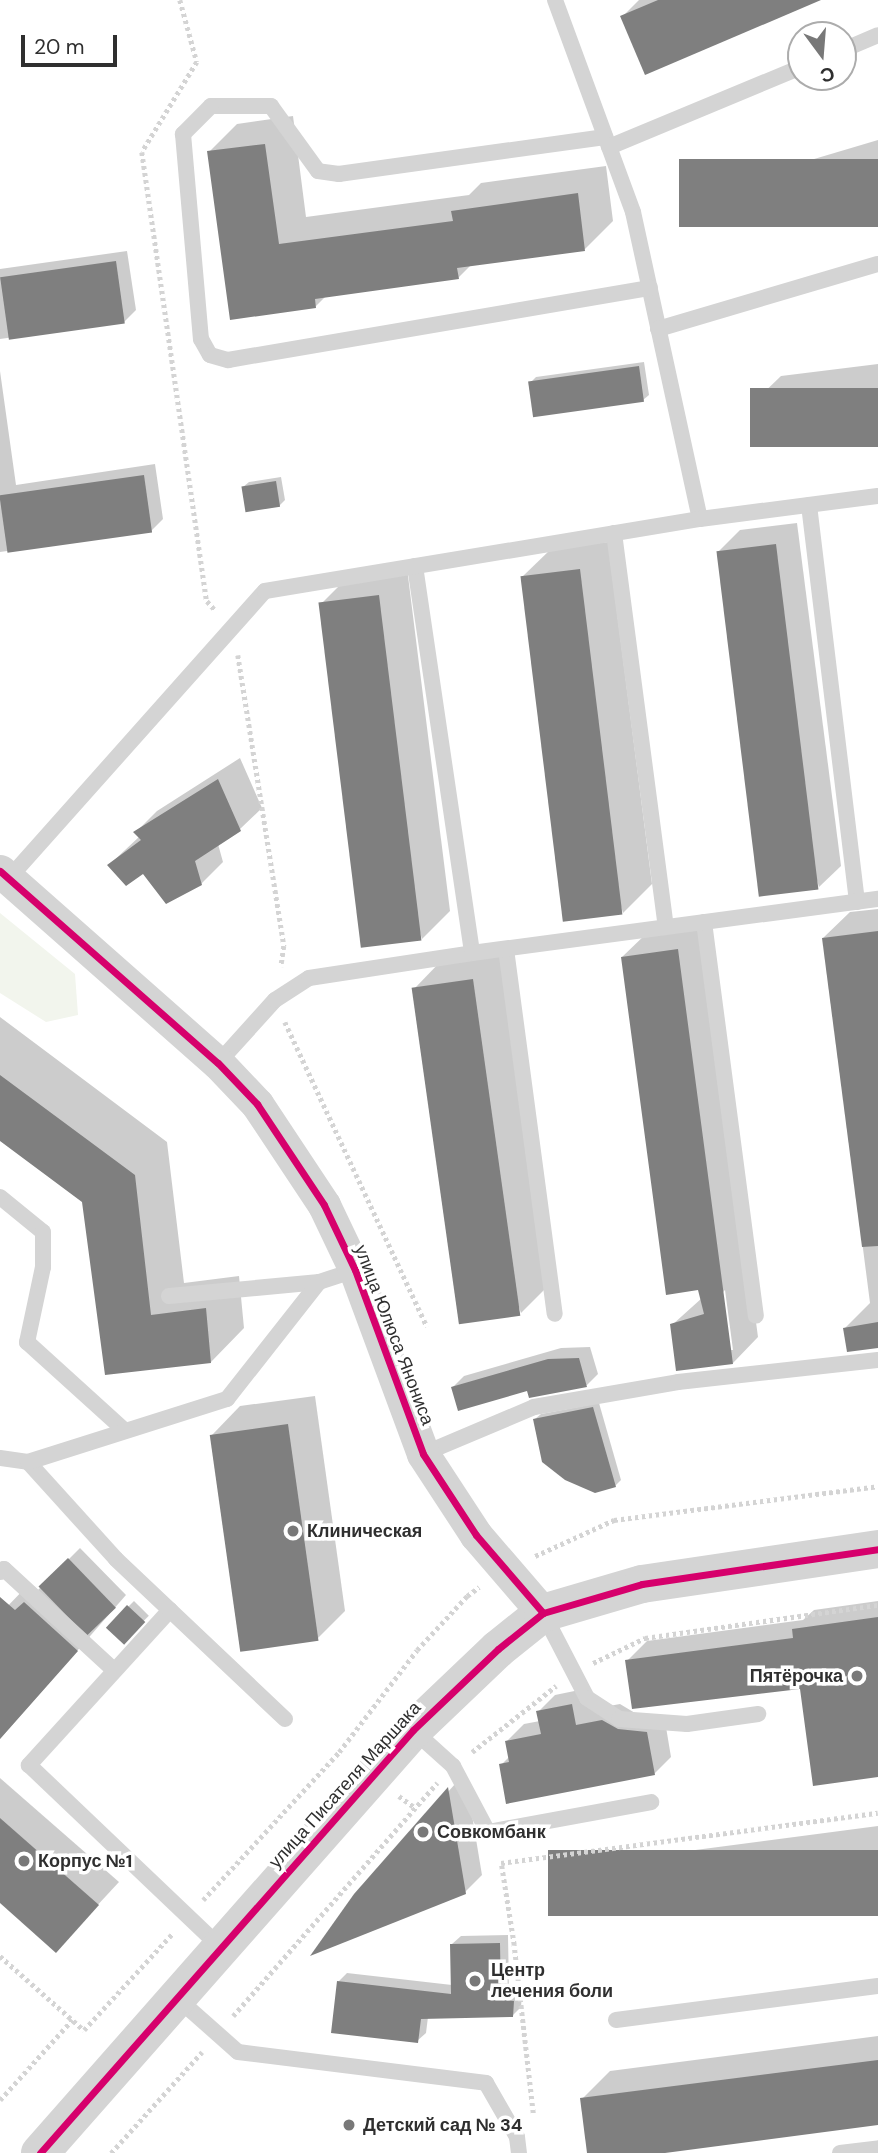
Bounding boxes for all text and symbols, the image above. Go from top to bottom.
scale bar [24,21,121,65]
north arrow [787,21,857,91]
text: 20 m [34,33,85,61]
text: С [817,61,837,89]
street label: улица Юлюса Янониса [350,1242,438,1428]
place label: Клиническая [307,1520,422,1542]
marker: Клиническая [285,1523,301,1539]
place label: Пятёрочка [750,1665,843,1687]
marker: Пятёрочка [849,1668,865,1684]
street label: улица Писателя Маршака [265,1697,425,1873]
place label: Совкомбанк [437,1821,546,1843]
marker: Совкомбанк [415,1824,431,1840]
place label: Корпус №1 [38,1850,132,1872]
marker: Корпус №1 [16,1853,32,1869]
place label: Центр лечения боли [491,1960,613,2002]
marker: Центр лечения боли [465,1971,485,1991]
place label: Детский сад № 34 [363,2114,523,2136]
marker: Детский сад № 34 [341,2117,357,2133]

